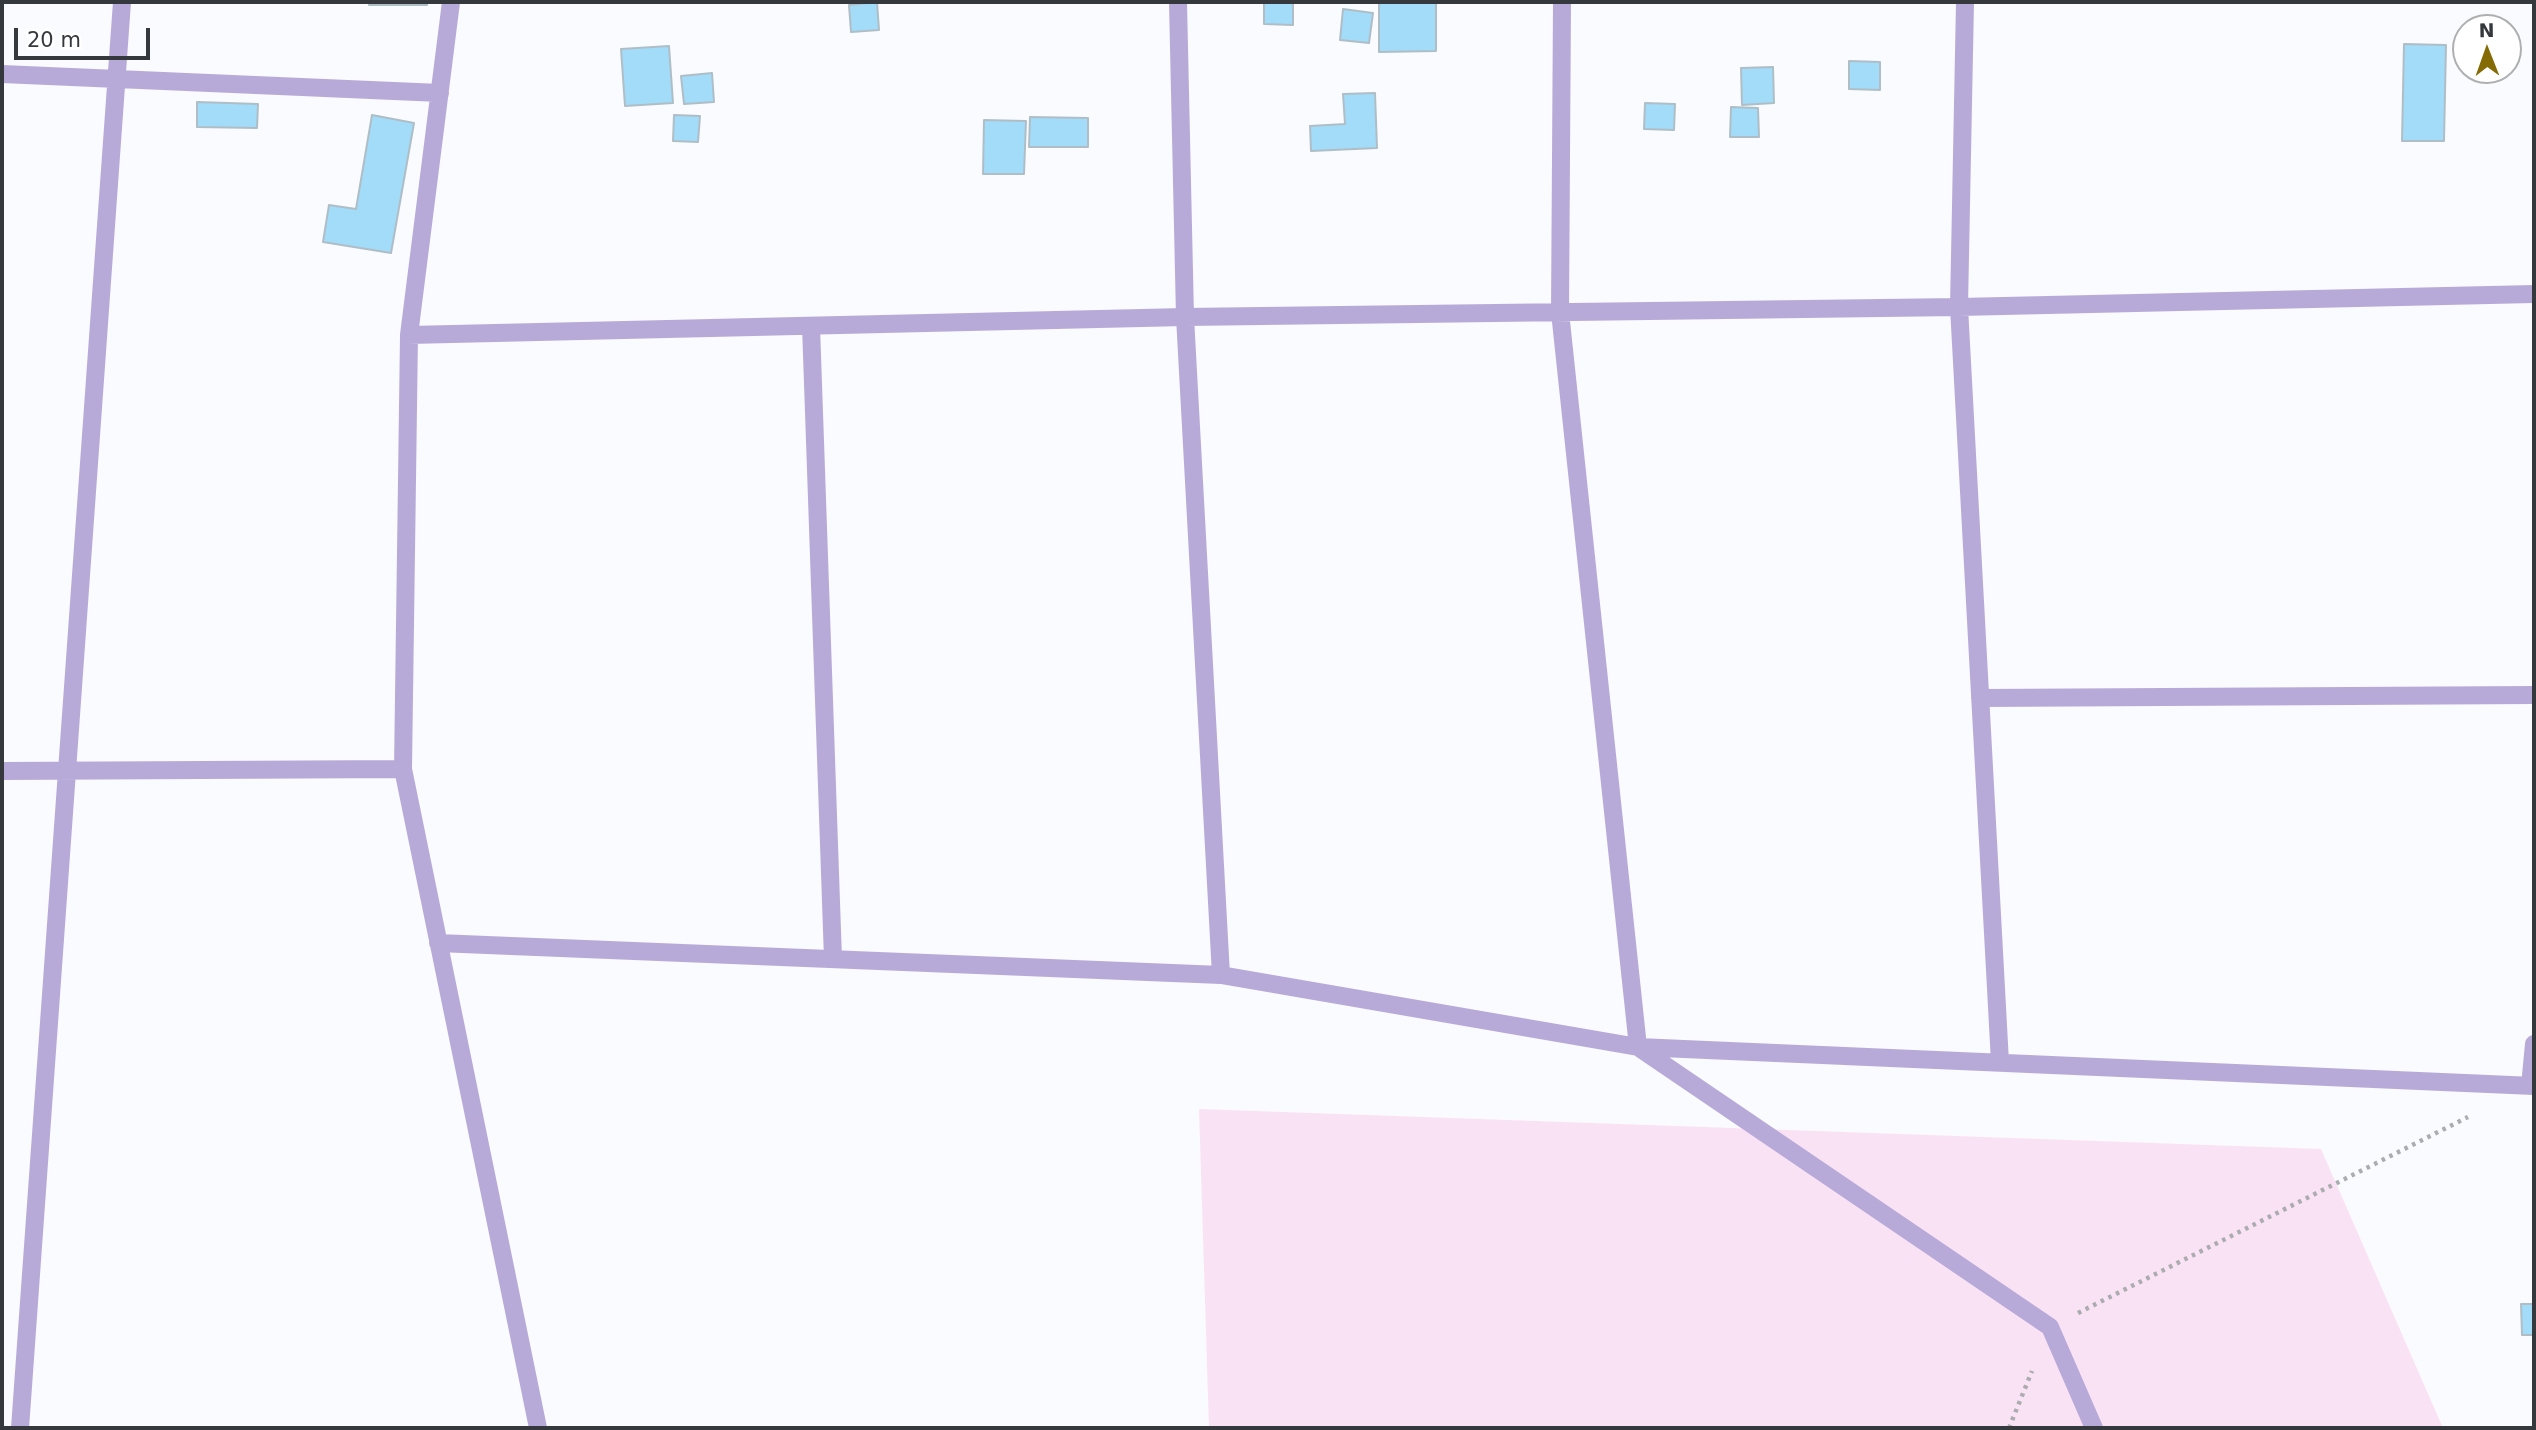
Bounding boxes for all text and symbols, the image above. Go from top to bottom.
scale bar [18,14,154,58]
north arrow [2452,14,2522,84]
text: N [2479,19,2495,41]
text: 20 m [27,28,81,52]

